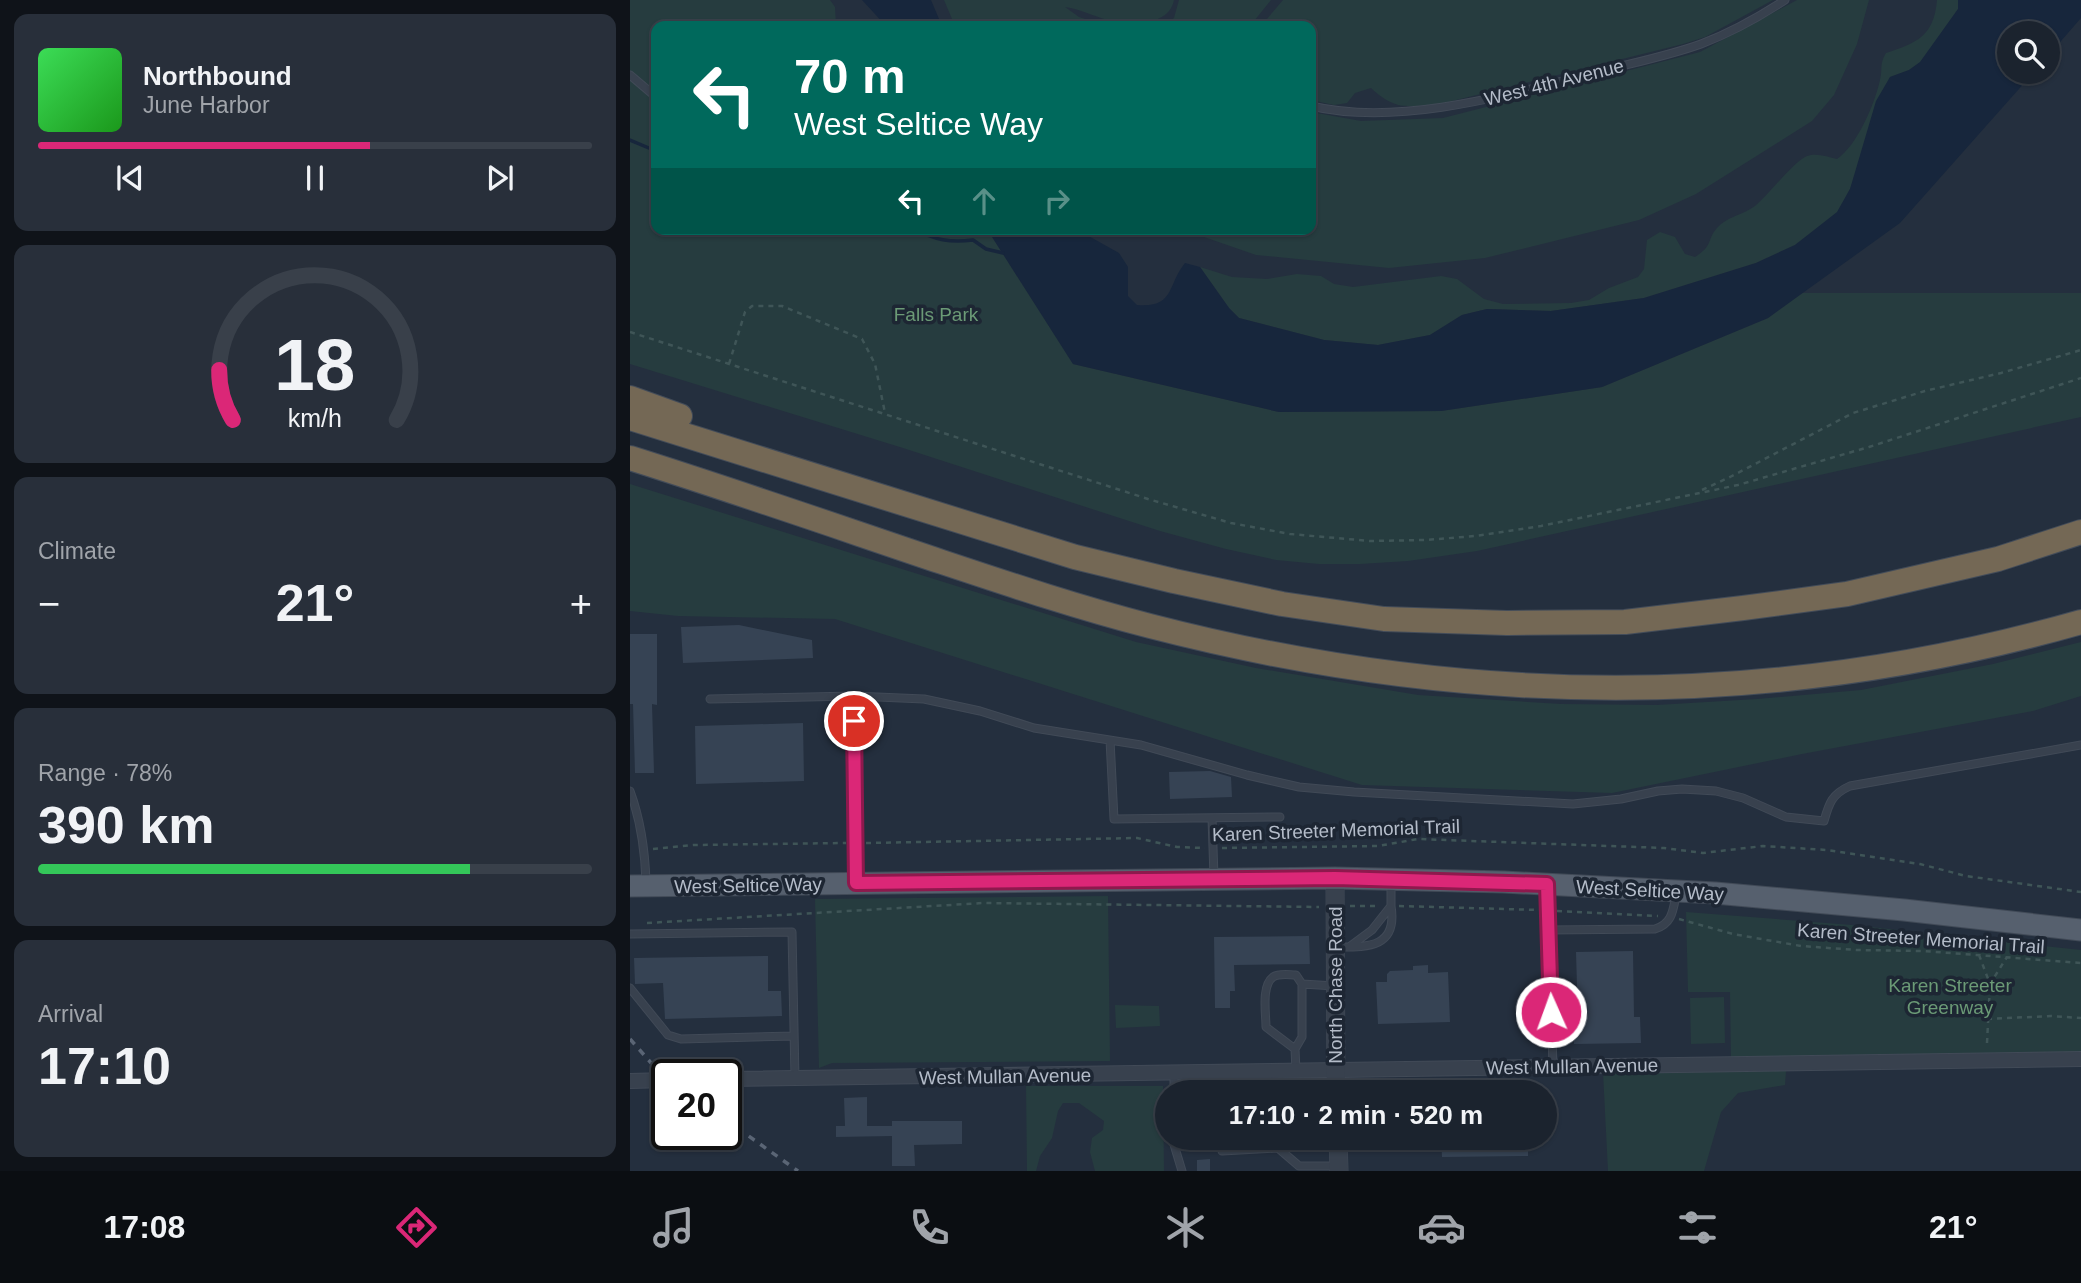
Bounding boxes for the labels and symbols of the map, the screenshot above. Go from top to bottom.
street label: West 4th Avenue [1482,55,1626,110]
park label: Falls Park [894,304,979,325]
pin [824,691,884,751]
street label: Karen Streeter Memorial Trail [1212,816,1460,845]
street label: West Seltice Way [674,874,823,897]
street label: West Seltice Way [1576,876,1725,905]
street label: North Chase Road [1325,906,1346,1064]
street label: Karen Streeter Memorial Trail [1796,919,2045,958]
position arrow [1514,975,1588,1049]
park label: Karen Streeter Greenway [1888,975,2012,1018]
street label: West Mullan Avenue [1486,1054,1658,1079]
speed limit sign: 20 [651,1059,742,1150]
street label: West Mullan Avenue [919,1064,1091,1089]

